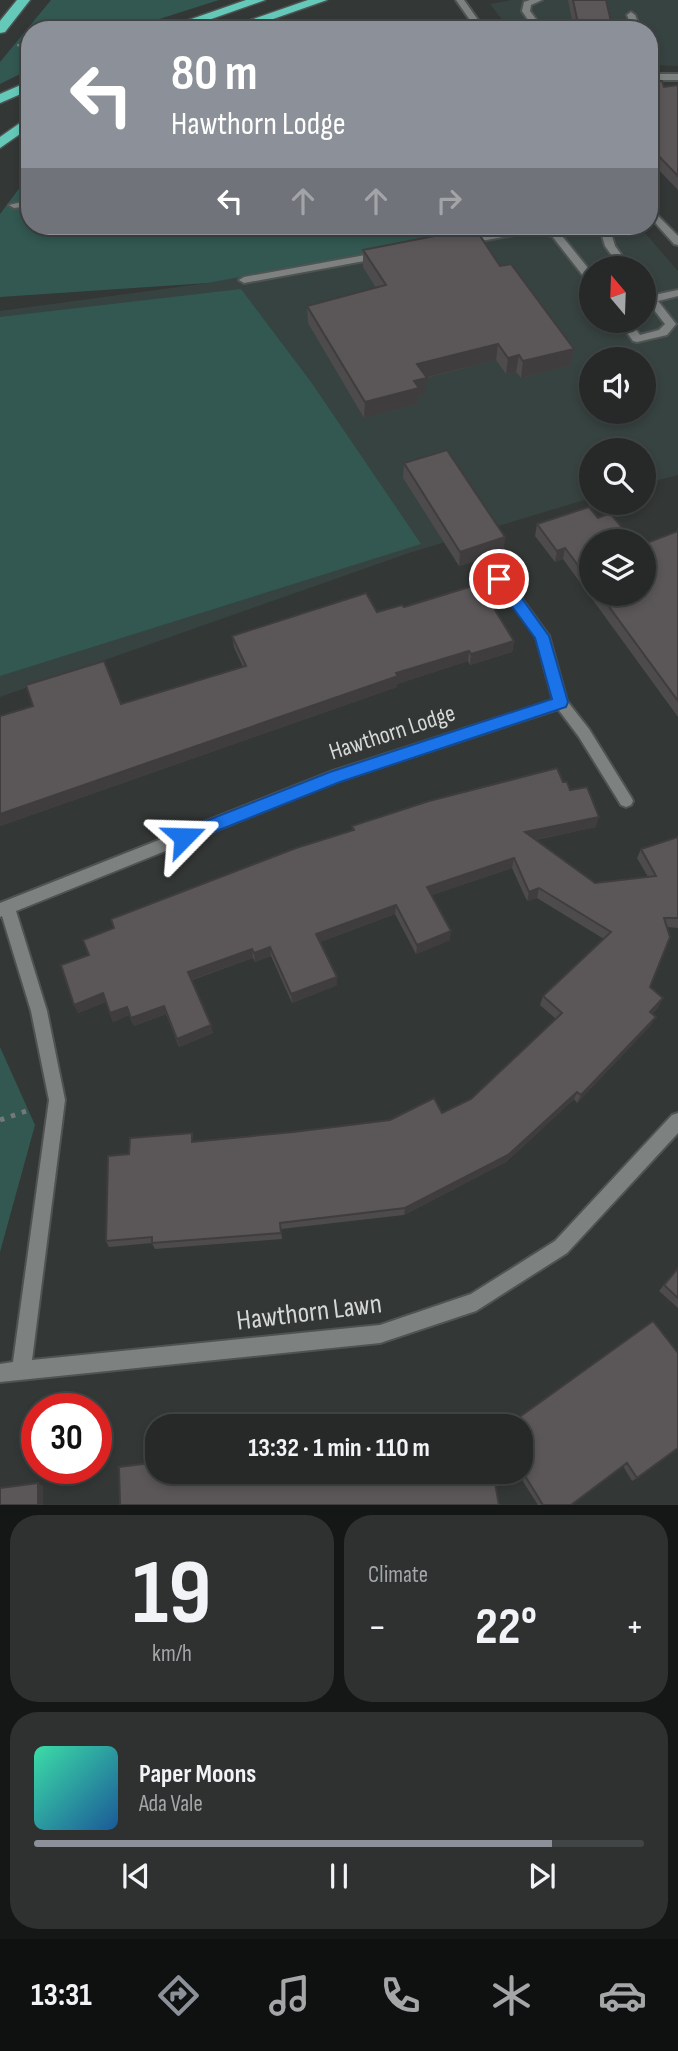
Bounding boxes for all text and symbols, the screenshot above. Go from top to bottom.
text: 80 m [171,45,258,104]
icon: left [56,49,147,140]
text: Hawthorn Lodge [171,105,346,144]
icon: left [211,182,249,220]
icon: ahead [284,182,322,220]
icon: ahead [357,182,395,220]
icon: right [430,182,468,220]
north arrow [579,256,656,332]
map controls [579,256,656,606]
button: sound [579,347,656,424]
button: search [579,438,656,515]
button: layers [579,529,656,606]
pin [469,549,529,609]
icon: arrive [480,560,518,598]
street label: Hawthorn Lodge [325,698,459,767]
position arrow [147,800,221,874]
street label: Hawthorn Lawn [235,1287,384,1338]
speed limit sign: 30 [21,1393,112,1484]
text: 13:32 · 1 min · 110 m [248,1433,430,1464]
text: 19 [133,1540,211,1649]
text: Climate [368,1561,428,1589]
text: 22° [475,1596,537,1659]
text: − [368,1605,387,1650]
text: + [625,1605,644,1650]
text: km/h [152,1640,192,1668]
text: Paper Moons [139,1759,256,1790]
text: Ada Vale [139,1790,203,1818]
icon: previous [117,1857,155,1895]
icon: pause [320,1857,358,1895]
icon: next [523,1857,561,1895]
icon: directions [154,1971,203,2020]
icon: music [265,1971,314,2020]
icon: phone [376,1971,425,2020]
icon: climate [487,1971,536,2020]
icon: car [598,1971,647,2020]
text: 13:31 [31,1976,92,2015]

